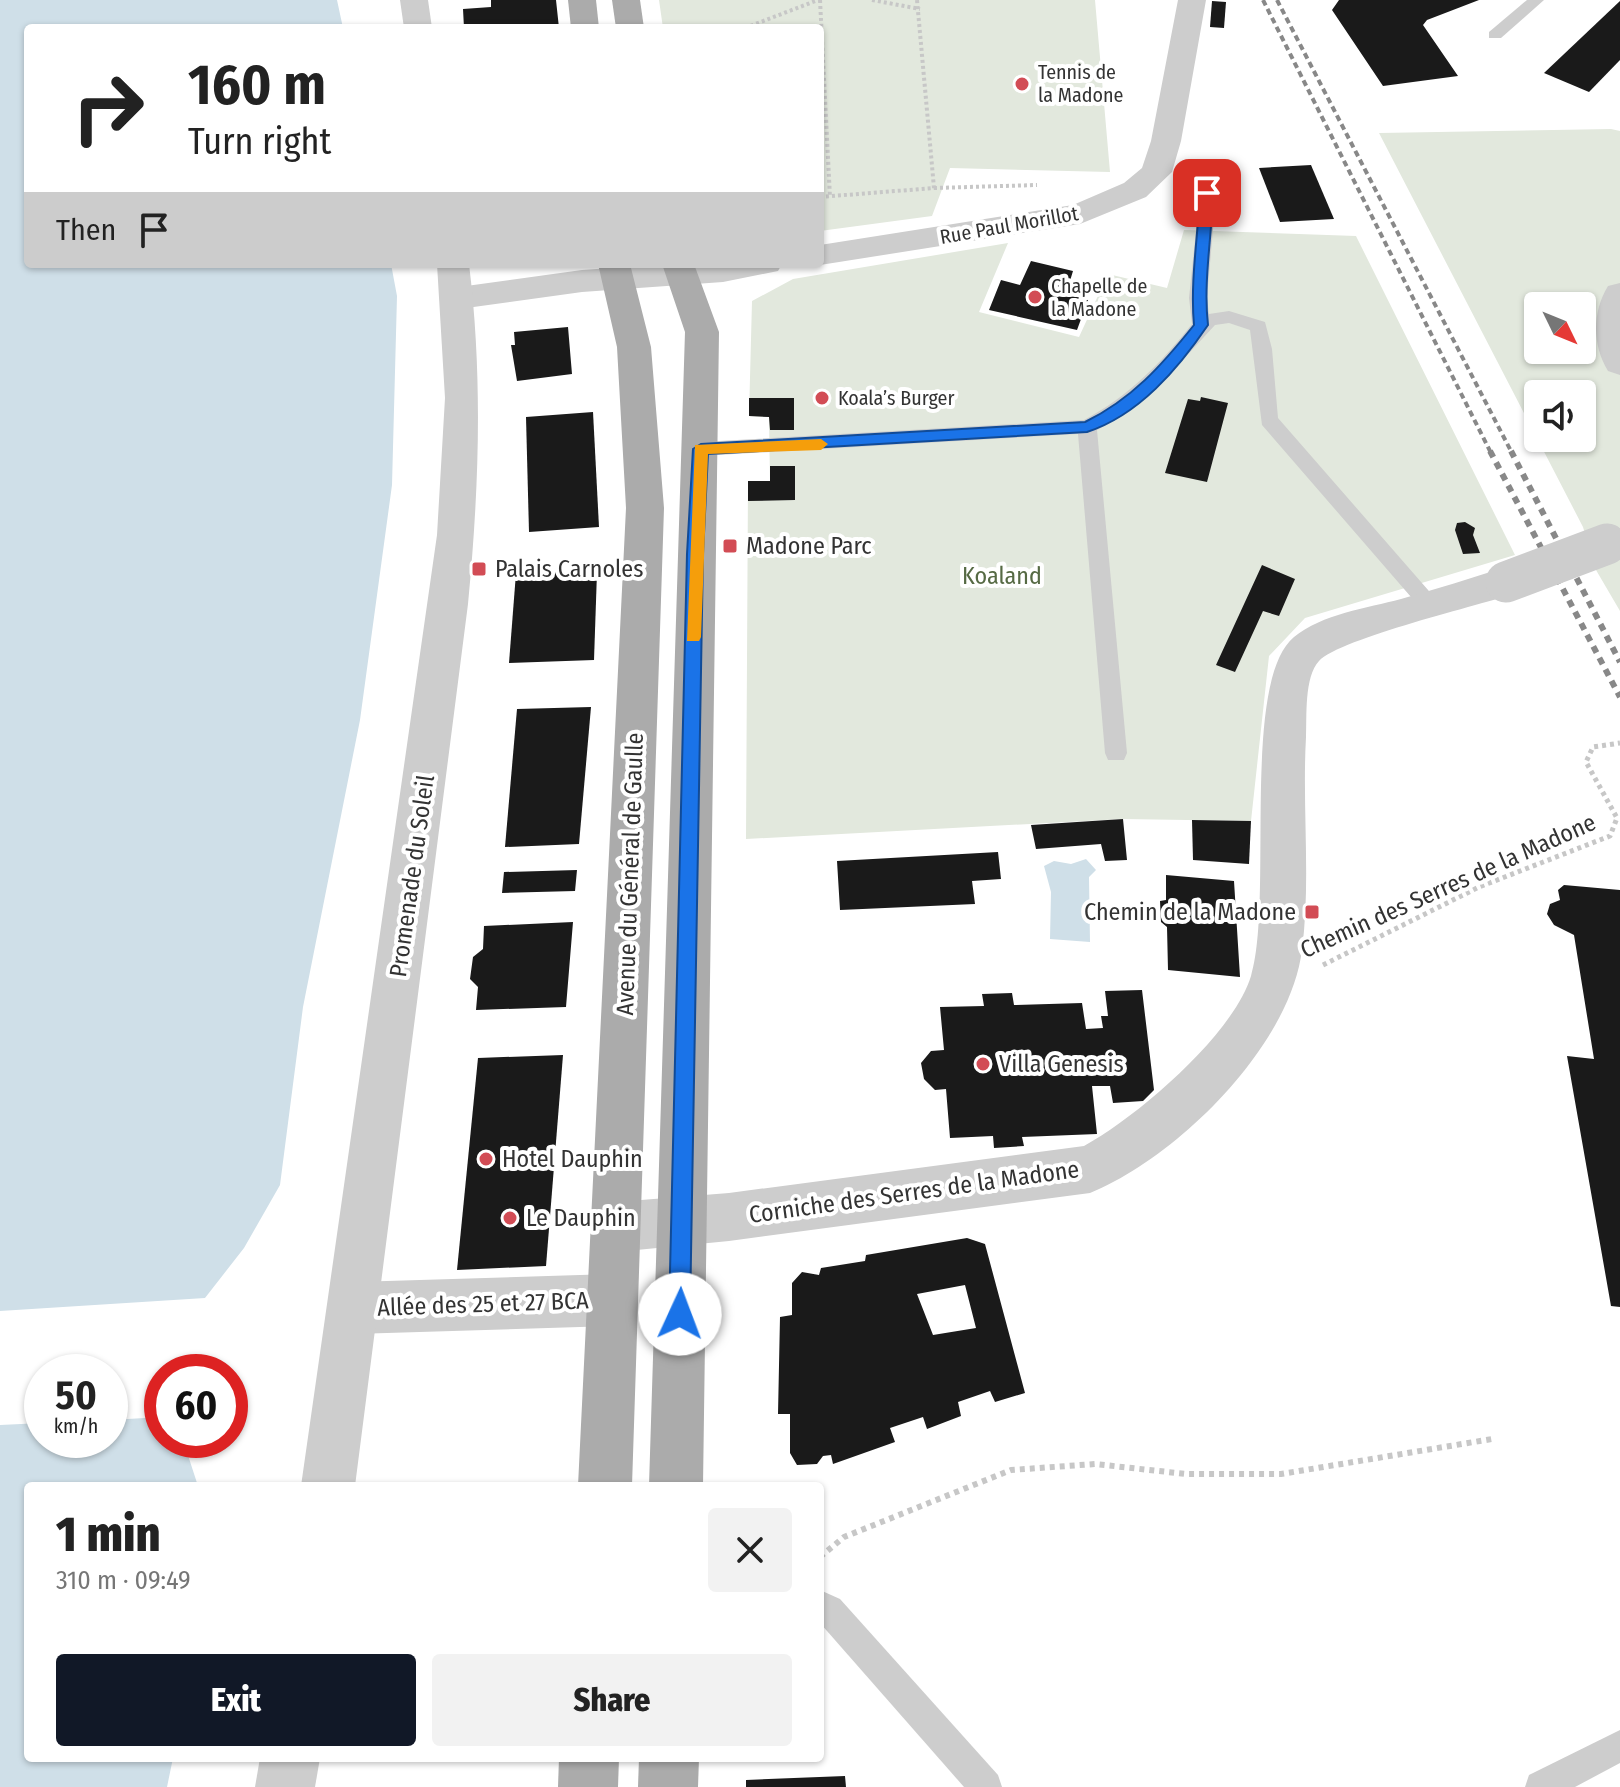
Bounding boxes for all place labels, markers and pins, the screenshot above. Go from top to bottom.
place label: Tennis de la Madone [1038,60,1123,107]
marker: Tennis de la Madone [1013,75,1031,93]
pin [1173,159,1241,227]
place label: Chapelle de la Madone [1051,274,1147,321]
marker: Chapelle de la Madone [1026,288,1044,306]
place label: Koala’s Burger [838,386,954,410]
marker: Koala’s Burger [813,389,831,407]
place label: Madone Parc [746,532,872,560]
marker: Madone Parc [721,537,739,555]
place label: Palais Carnoles [495,555,643,583]
marker: Palais Carnoles [470,560,488,578]
place label: Chemin de la Madone [1084,898,1296,926]
marker: Chemin de la Madone [1303,903,1321,921]
place label: Villa Genesis [999,1050,1124,1078]
marker: Villa Genesis [974,1055,992,1073]
place label: Hotel Dauphin [502,1145,643,1173]
marker: Hotel Dauphin [477,1150,495,1168]
place label: Le Dauphin [526,1204,636,1232]
marker: Le Dauphin [501,1209,519,1227]

